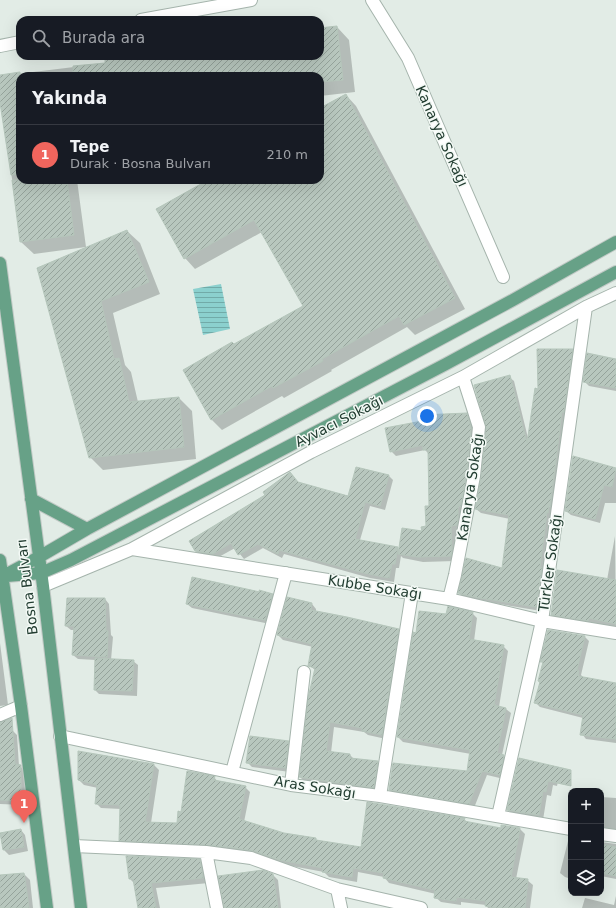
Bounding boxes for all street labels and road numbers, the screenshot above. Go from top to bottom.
street label: Kanarya Sokağı [413,83,471,189]
street label: Ayvacı Sokağı [292,392,386,450]
street label: Kanarya Sokağı [454,432,486,542]
street label: Türkler Sokağı [535,513,565,614]
street label: Bosna Bulvarı [13,538,41,636]
street label: Kubbe Sokağı [327,572,423,602]
street label: Aras Sokağı [273,773,357,801]

